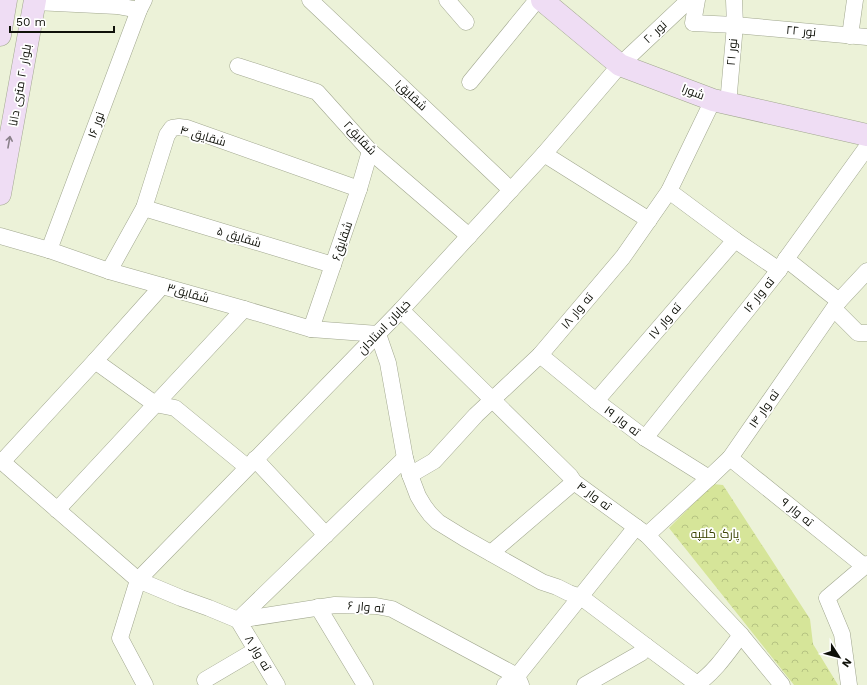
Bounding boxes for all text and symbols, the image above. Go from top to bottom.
scale bar [10,8,114,34]
text: 50 m [16,15,46,29]
street label: نور ۲۰ [640,18,670,46]
street label: نور ۲۲ [785,23,817,39]
street label: نور ۲۱ [724,38,740,66]
street label: بلوار ۲۰ متری دانا [6,43,34,127]
street label: شقایق۱ [392,77,430,113]
street label: شورا [680,81,706,103]
street label: نور ۱۶ [85,110,107,140]
street label: شقایق۲ [341,118,379,158]
street label: شقایق ۴ [178,123,228,149]
one-way arrow [6,136,14,149]
street label: شقایق۶ [329,219,355,263]
street label: شقایق ۵ [215,224,263,250]
street label: ته وار ۱۶ [741,274,778,315]
street label: شقایق۳ [165,280,211,306]
street label: ته وار ۱۸ [558,290,597,332]
street label: خیابان استادان [355,297,413,357]
street label: ته وار ۱۷ [646,300,685,342]
street label: ته وار ۱۴ [746,387,783,431]
street label: ته وار ۱۹ [601,403,643,439]
street label: ته وار ۴ [574,479,615,514]
street label: ته وار ۹ [778,495,817,530]
park label: پارک کلتپه [691,527,740,543]
street label: ته وار ۶ [347,598,386,616]
street label: ته وار ۸ [242,633,274,674]
north arrow [819,637,859,677]
text: N [839,655,854,670]

